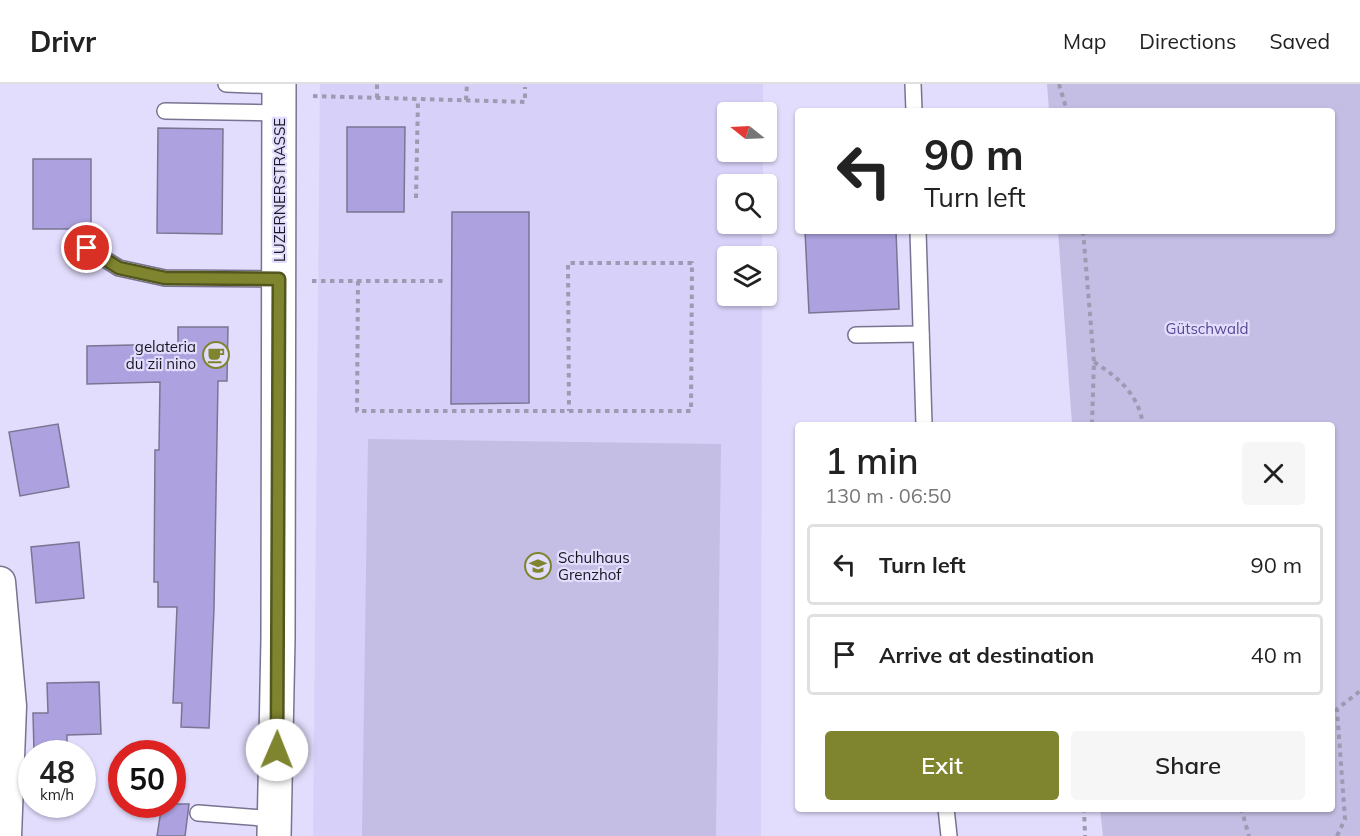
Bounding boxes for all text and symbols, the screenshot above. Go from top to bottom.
text: Drivr [30,24,96,59]
text: Map [1063,28,1106,54]
text: Directions [1139,28,1236,54]
text: Saved [1269,28,1330,54]
north arrow [717,102,777,162]
map controls [717,102,777,306]
street label: LUZERNERSTRASSE [270,118,289,262]
text: 90 m [924,128,1024,181]
icon: left [825,132,903,210]
button: search [717,174,777,234]
text: Turn left [924,180,1026,214]
pin [61,222,112,273]
icon: arrive [70,231,103,264]
button: layers [717,246,777,306]
park label: Gütschwald [1166,319,1248,338]
place label: gelateria du zii nino [126,337,196,373]
cafe icon: gelateria du zii nino [201,340,231,370]
text: 1 min [825,438,919,483]
button: close [1242,442,1305,505]
text: 130 m · 06:50 [825,483,951,508]
place label: Schulhaus Grenzhof [558,548,630,584]
icon: left [828,548,861,581]
school or university icon: Schulhaus Grenzhof [523,551,553,581]
text: Turn left [879,551,966,579]
text: 90 m [1251,551,1302,579]
icon: arrive [828,638,861,671]
text: Arrive at destination [879,641,1094,669]
text: 40 m [1251,641,1302,669]
position arrow [245,718,309,782]
button: Exit [825,731,1059,800]
button: Share [1071,731,1305,800]
speed limit sign: 50 [108,740,186,818]
text: 48 [39,753,75,791]
text: km/h [40,785,74,804]

